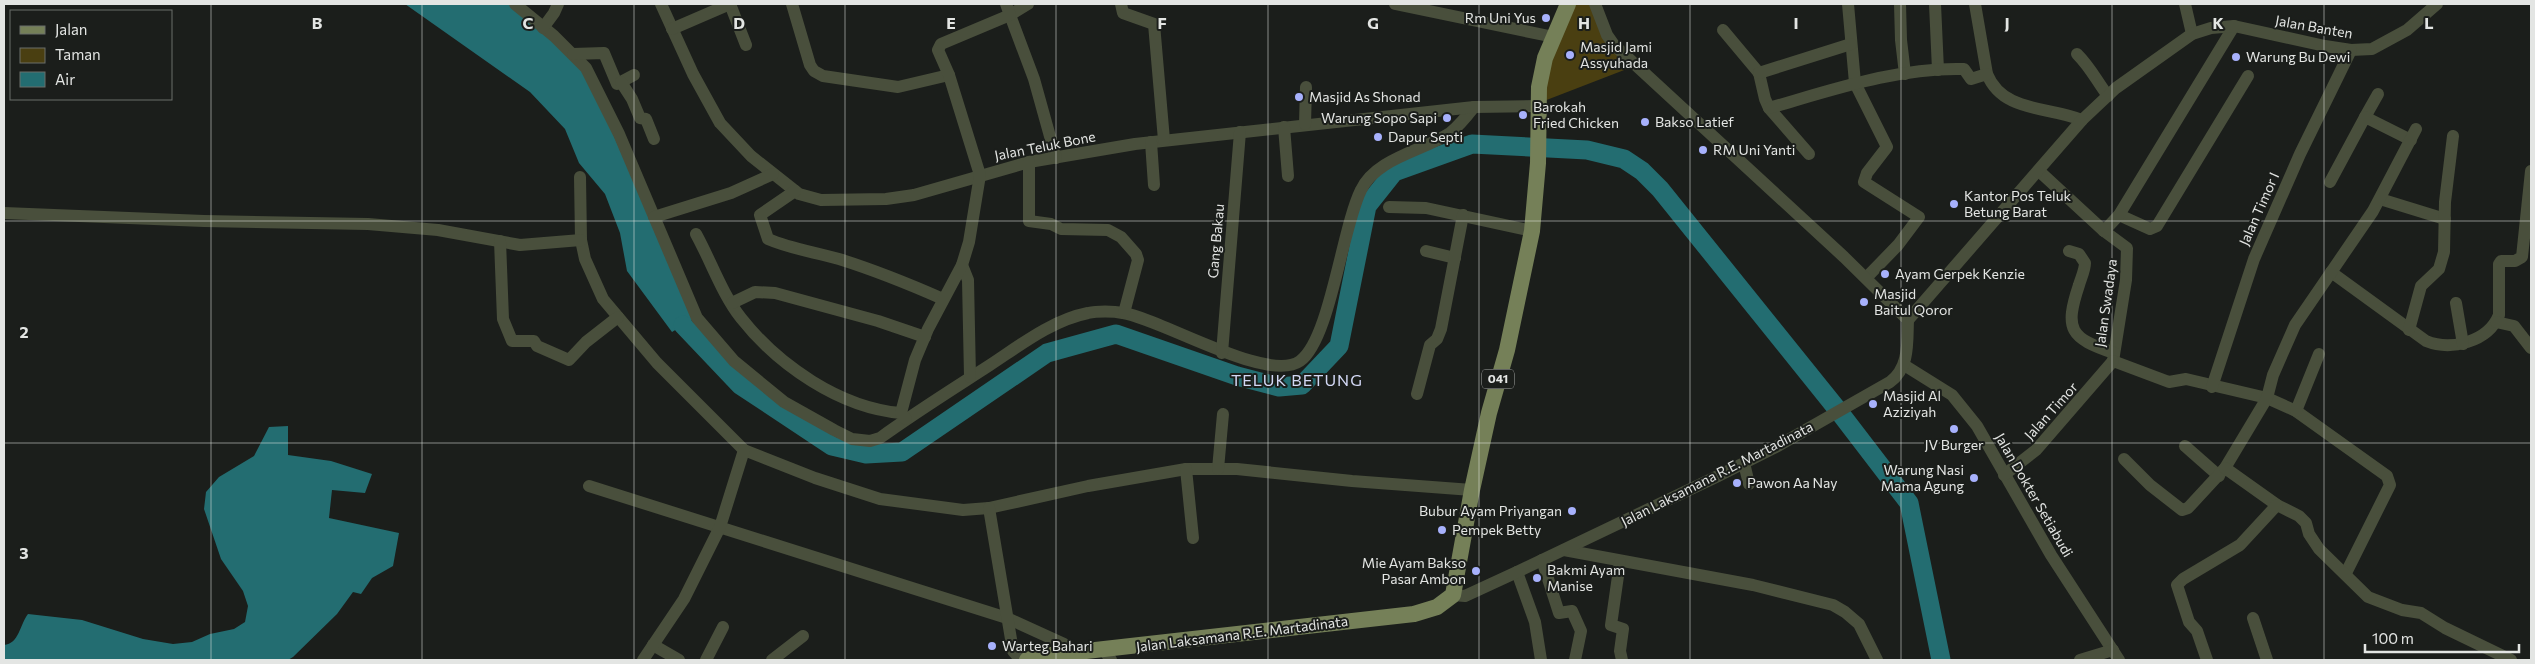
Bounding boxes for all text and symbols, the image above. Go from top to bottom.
place label: Rm Uni Yus [1465,9,1536,26]
legend [10,10,172,100]
street label: Jalan Banten [2274,11,2354,42]
marker: Rm Uni Yus [1540,12,1552,24]
text: B [312,13,323,32]
text: C [523,13,534,32]
text: D [733,13,745,32]
text: E [946,13,956,32]
text: F [1157,13,1167,32]
text: G [1367,13,1379,32]
text: H [1578,13,1590,32]
text: I [1793,13,1799,32]
text: J [2004,13,2010,32]
text: K [2212,13,2224,32]
text: L [2424,13,2434,32]
text: Jalan [55,20,87,38]
place label: Masjid Jami Assyuhada [1580,38,1652,71]
text: Taman [55,45,101,63]
place label: Warung Bu Dewi [2246,48,2350,65]
marker: Masjid Jami Assyuhada [1564,49,1576,61]
marker: Warung Bu Dewi [2230,51,2242,63]
text: Air [55,70,75,88]
place label: Masjid As Shonad [1309,88,1421,105]
marker: Masjid As Shonad [1293,91,1305,103]
place label: Barokah Fried Chicken [1533,98,1619,131]
place label: Warung Sopo Sapi [1321,109,1437,126]
marker: Barokah Fried Chicken [1517,109,1529,121]
marker: Warung Sopo Sapi [1441,112,1453,124]
place label: Bakso Latief [1655,113,1734,130]
marker: Bakso Latief [1639,116,1651,128]
street label: Jalan Teluk Bone [993,127,1097,164]
place label: Dapur Septi [1388,128,1463,145]
marker: Dapur Septi [1372,131,1384,143]
place label: RM Uni Yanti [1713,141,1795,158]
marker: RM Uni Yanti [1697,144,1709,156]
street label: Jalan Timor I [2235,170,2282,248]
place label: Kantor Pos Teluk Betung Barat [1964,187,2071,220]
marker: Kantor Pos Teluk Betung Barat [1948,198,1960,210]
street label: Gang Bakau [1204,203,1227,279]
street label: Jalan Swadaya [2091,258,2120,348]
place label: Ayam Gerpek Kenzie [1895,265,2025,282]
marker: Ayam Gerpek Kenzie [1879,268,1891,280]
place label: Masjid Baitul Qoror [1874,285,1953,318]
marker: Masjid Baitul Qoror [1858,296,1870,308]
text: 2 [19,322,29,341]
road number: 041 [1482,369,1514,388]
district label: TELUK BETUNG [1231,370,1363,389]
street label: Jalan Timor [2020,378,2081,443]
place label: Masjid Al Aziziyah [1883,387,1941,420]
marker: Masjid Al Aziziyah [1867,398,1879,410]
street label: Jalan Laksamana R.E. Martadinata [1618,418,1816,530]
marker: JV Burger [1948,423,1960,435]
street label: Jalan Dokter Setiabudi [1992,430,2077,560]
place label: JV Burger [1924,436,1984,453]
place label: Warung Nasi Mama Agung [1881,461,1964,494]
marker: Warung Nasi Mama Agung [1968,472,1980,484]
place label: Pawon Aa Nay [1747,474,1837,491]
marker: Pawon Aa Nay [1731,477,1743,489]
place label: Bubur Ayam Priyangan [1419,502,1562,519]
marker: Bubur Ayam Priyangan [1566,505,1578,517]
place label: Pempek Betty [1452,521,1541,538]
marker: Pempek Betty [1436,524,1448,536]
text: 3 [19,543,29,562]
place label: Mie Ayam Bakso Pasar Ambon [1362,554,1466,587]
place label: Bakmi Ayam Manise [1547,561,1625,594]
marker: Mie Ayam Bakso Pasar Ambon [1470,565,1482,577]
marker: Bakmi Ayam Manise [1531,572,1543,584]
street label: Jalan Laksamana R.E. Martadinata [1135,612,1349,655]
scale bar [2365,622,2519,654]
text: 100 m [2372,629,2414,647]
place label: Warteg Bahari [1002,637,1093,654]
marker: Warteg Bahari [986,640,998,652]

